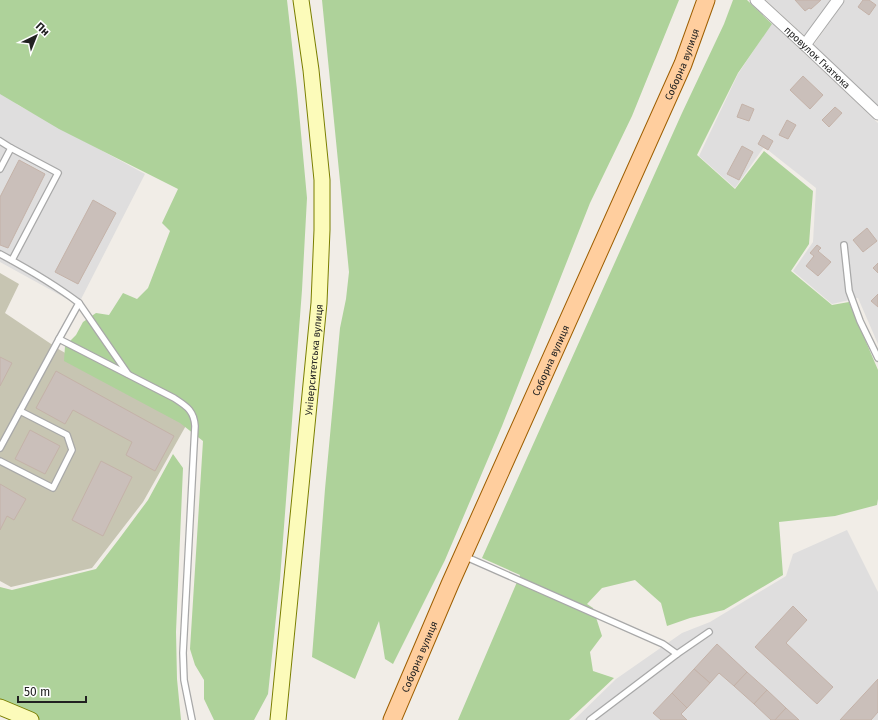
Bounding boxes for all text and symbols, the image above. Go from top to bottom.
north arrow [16,16,56,56]
text: Пн [33,20,52,38]
street label: провулок Гнатюка [782,24,852,92]
street label: Соборна вулиця [663,27,702,102]
street label: Університетська вулиця [303,304,326,416]
street label: Соборна вулиця [530,323,572,398]
street label: Соборна вулиця [399,619,440,694]
scale bar [18,678,86,704]
text: 50 m [24,685,50,699]

